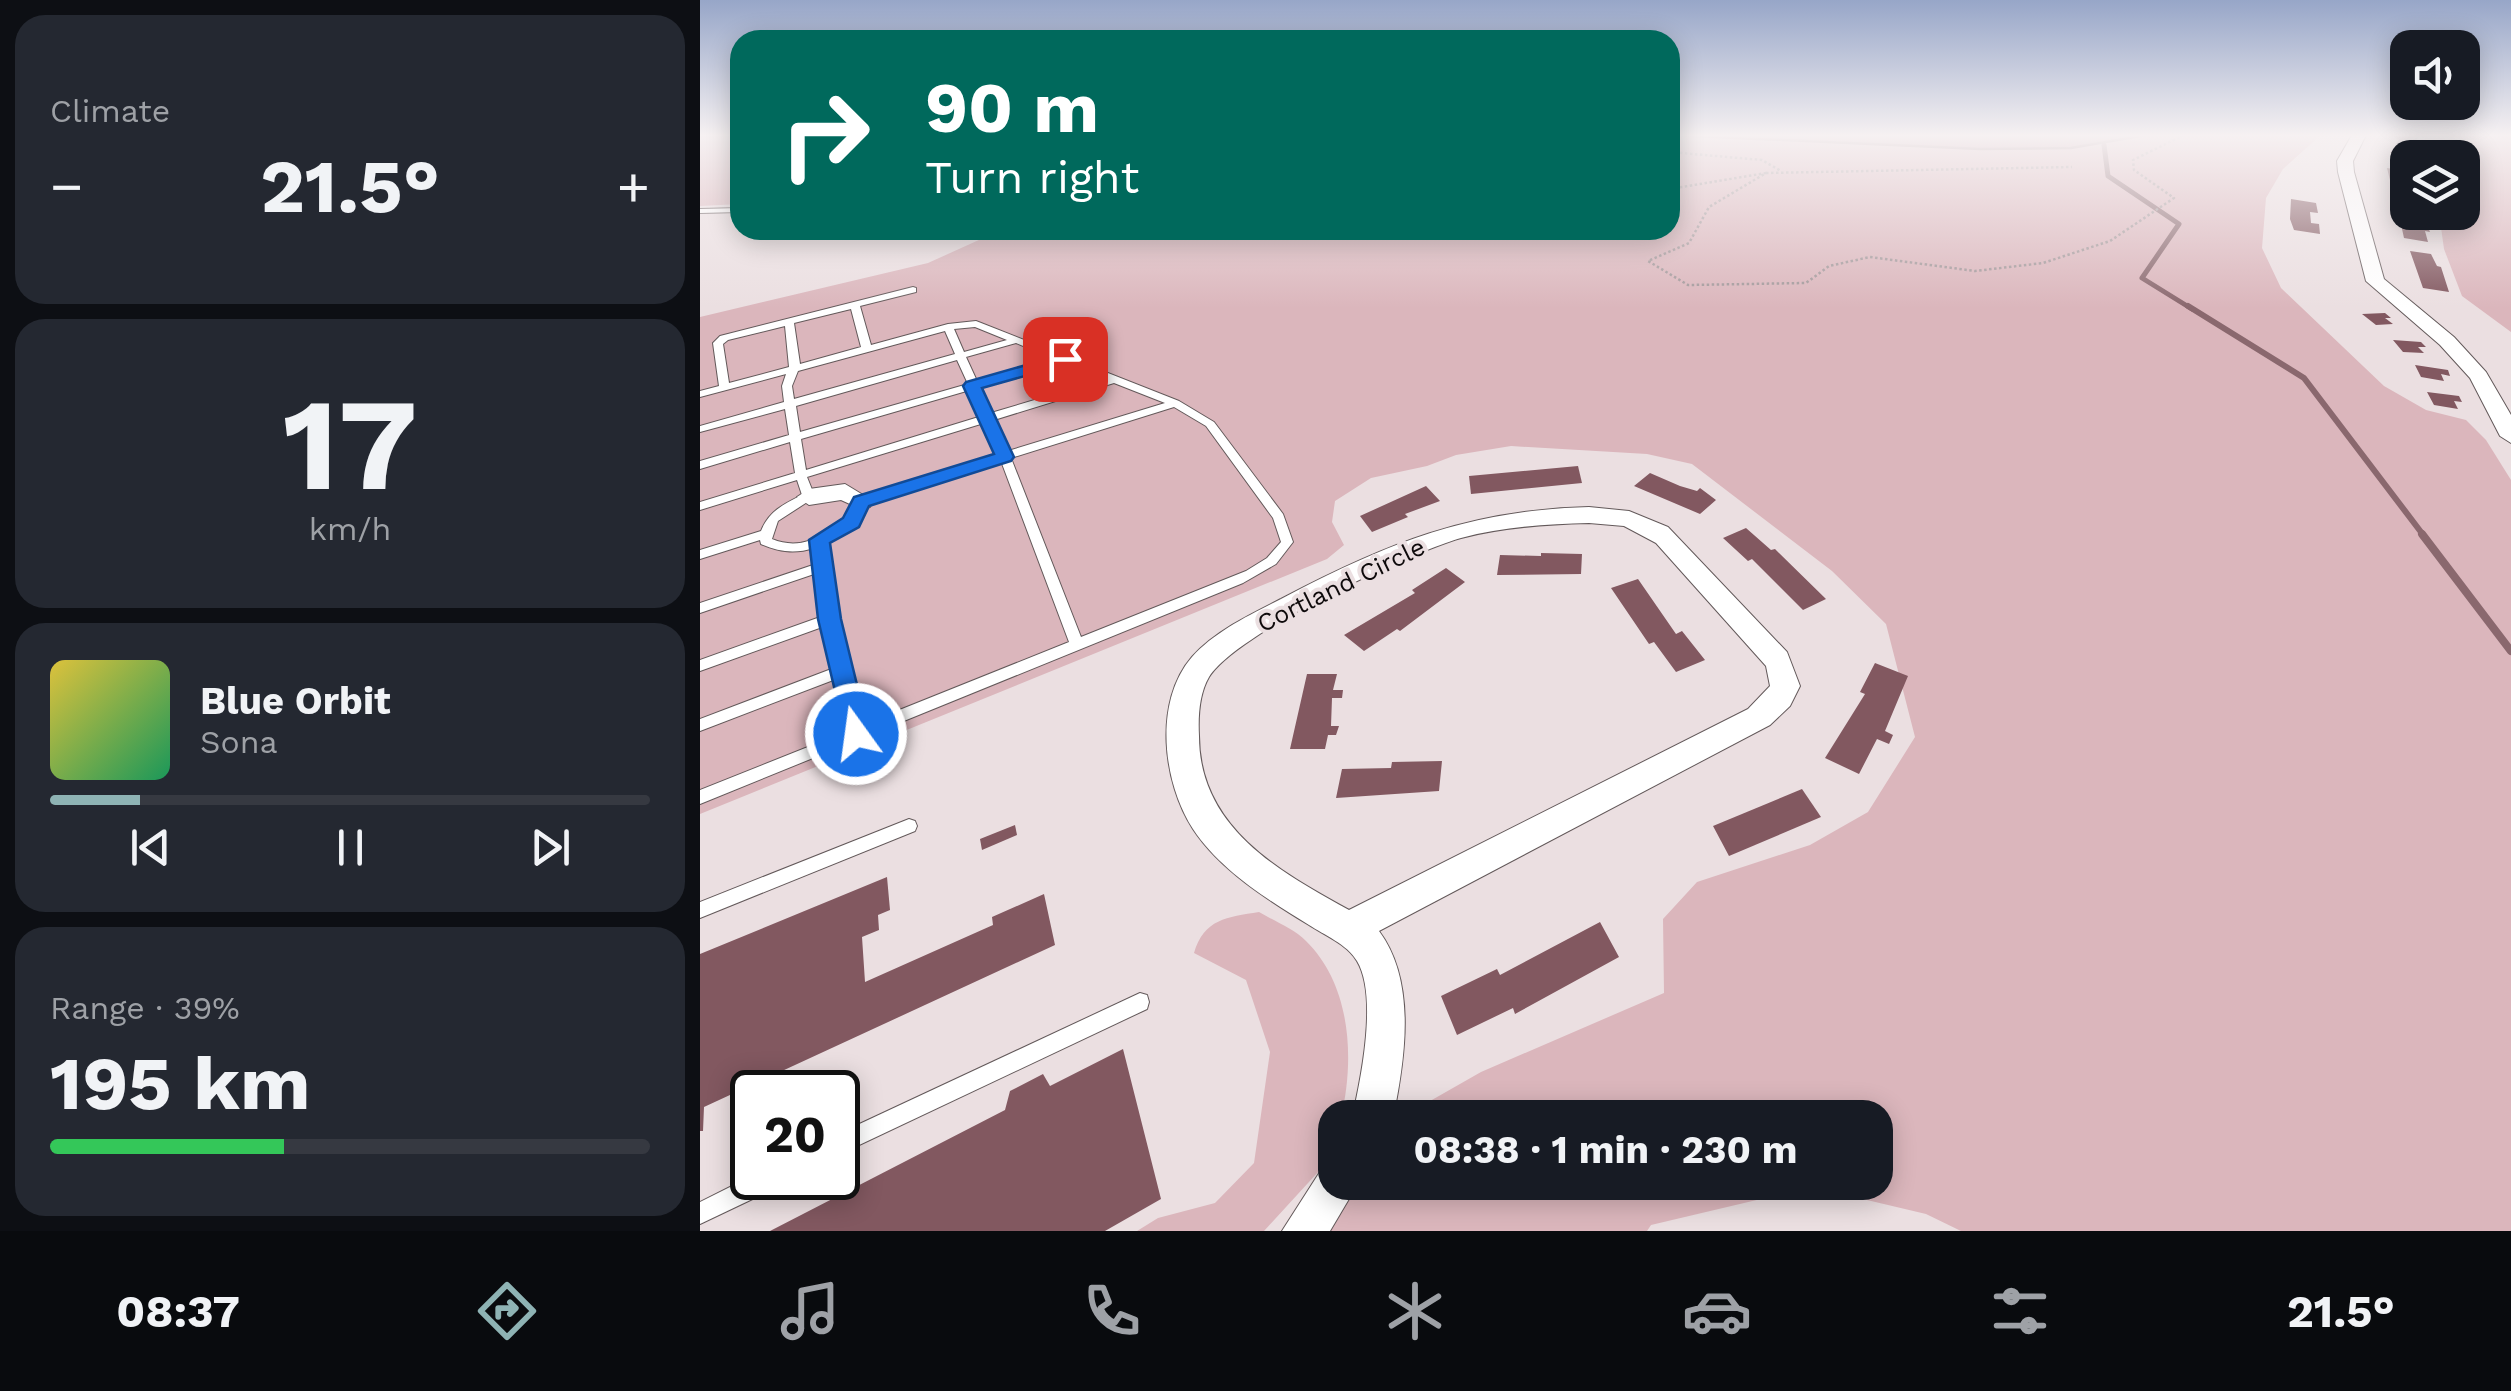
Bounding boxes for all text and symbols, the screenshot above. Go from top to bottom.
map controls [2390,30,2480,230]
button: sound [2390,30,2480,120]
text: 90 m [925,67,1099,149]
icon: right [760,70,890,200]
text: Climate [50,92,170,130]
button: layers [2390,140,2480,230]
text: 21.5° [260,142,440,230]
text: Turn right [925,151,1139,204]
text: − [50,154,83,218]
text: + [617,154,650,218]
pin [1023,317,1108,402]
icon: arrive [1038,332,1093,387]
text: 17 [282,368,418,521]
text: km/h [309,510,391,548]
street label: Cortland Circle [1252,532,1430,638]
text: Blue Orbit [200,679,391,723]
position arrow [804,682,908,786]
text: Sona [200,723,278,761]
icon: previous [123,820,178,875]
icon: pause [323,820,378,875]
icon: next [523,820,578,875]
text: Range · 39% [50,989,240,1027]
text: 195 km [50,1039,310,1127]
speed limit sign: 20 [730,1070,860,1200]
text: 08:38 · 1 min · 230 m [1413,1128,1798,1172]
icon: directions [472,1276,542,1346]
icon: music [775,1276,845,1346]
icon: phone [1077,1276,1147,1346]
icon: climate [1380,1276,1450,1346]
icon: car [1682,1276,1752,1346]
icon: filters [1985,1276,2055,1346]
text: 08:37 [116,1285,240,1338]
text: 21.5° [2287,1285,2395,1338]

